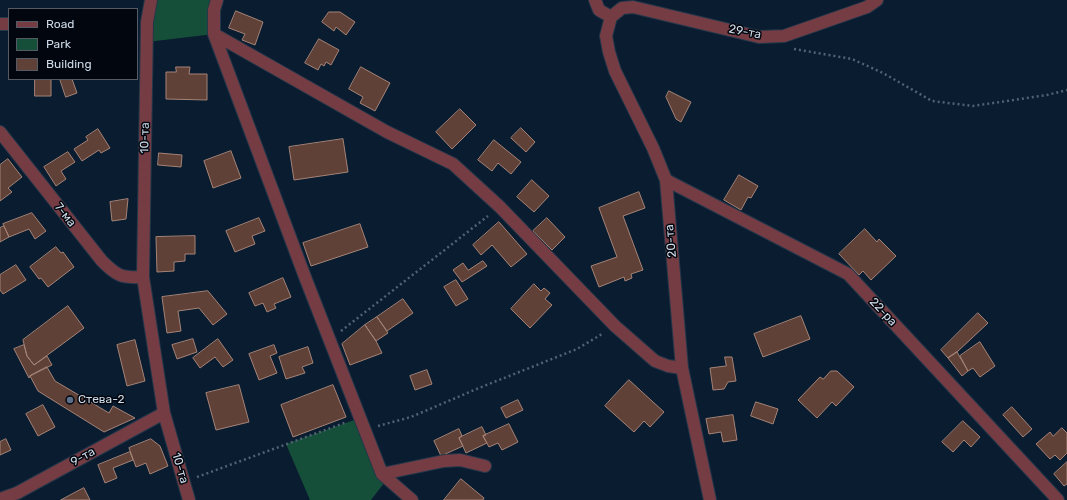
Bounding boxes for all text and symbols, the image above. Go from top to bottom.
legend [8,8,138,80]
text: Road [46,17,74,31]
street label: 29-та [728,22,762,42]
text: Park [46,37,71,51]
text: Building [46,57,92,71]
street label: 10-та [138,122,152,154]
street label: 7-ма [51,200,79,230]
street label: 20-та [662,224,680,258]
street label: 22-ра [866,295,900,329]
place label: Стева-2 [78,393,125,407]
marker: Стева-2 [65,395,75,405]
street label: 9-та [68,445,98,469]
street label: 10-та [169,451,191,485]

